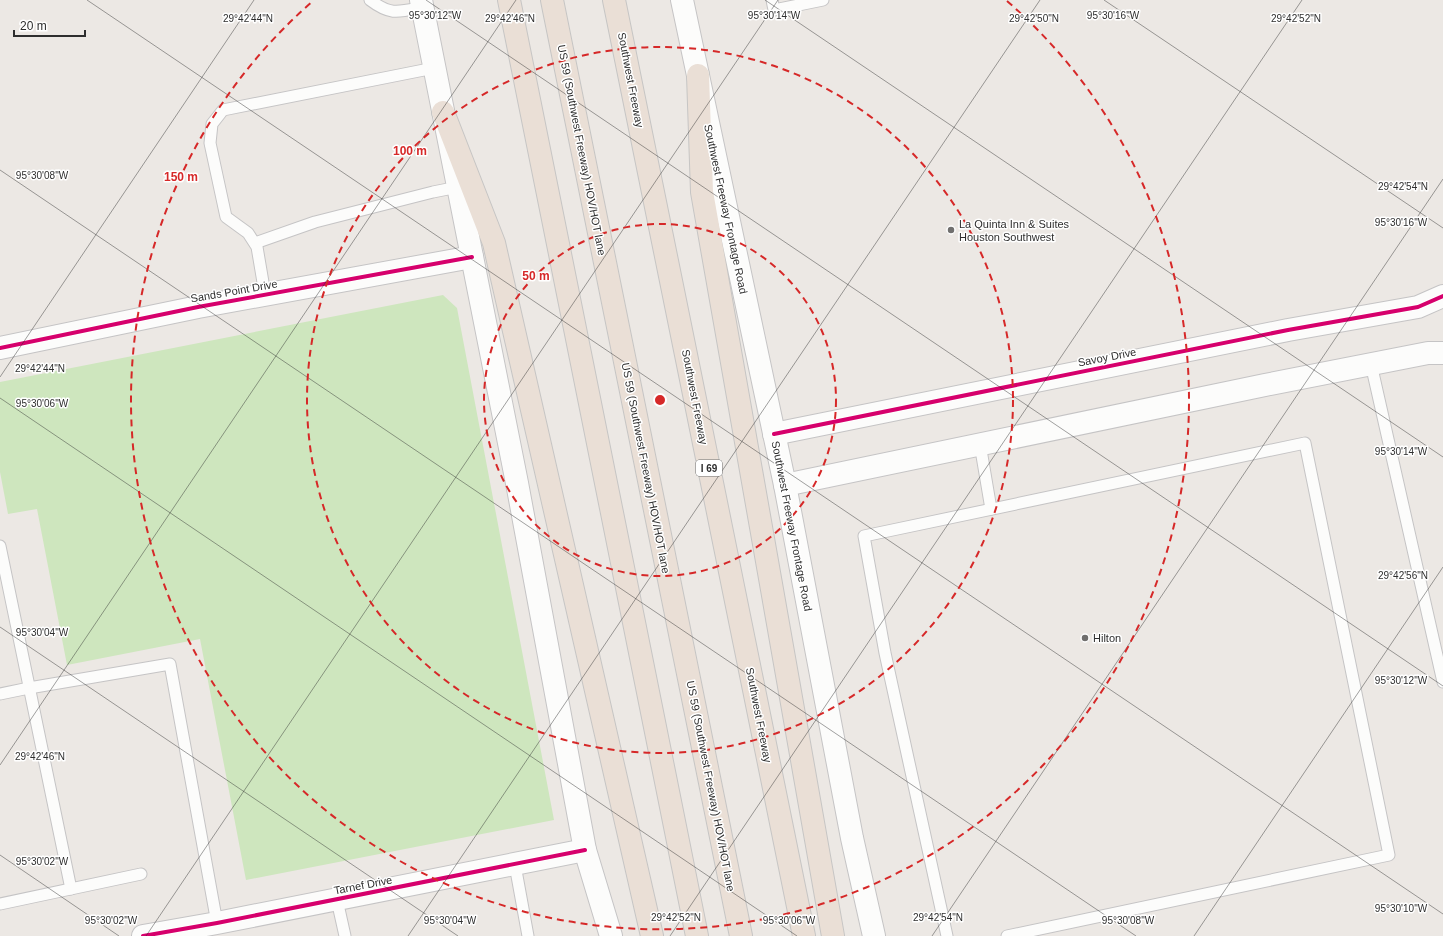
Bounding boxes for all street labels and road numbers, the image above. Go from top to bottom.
street label: Southwest Freeway [616,31,646,129]
street label: US 59 (Southwest Freeway) HOV/HOT lane [556,44,608,256]
street label: Southwest Freeway Frontage Road [702,123,750,295]
street label: Sands Point Drive [190,277,278,305]
street label: Savoy Drive [1077,345,1137,369]
street label: Southwest Freeway [680,348,710,446]
street label: US 59 (Southwest Freeway) HOV/HOT lane [620,362,672,574]
street label: Southwest Freeway Frontage Road [770,440,814,612]
road number: I 69 [696,460,722,476]
street label: Southwest Freeway [744,666,774,764]
street label: US 59 (Southwest Freeway) HOV/HOT lane [685,680,737,892]
street label: Tarnef Drive [333,873,393,897]

